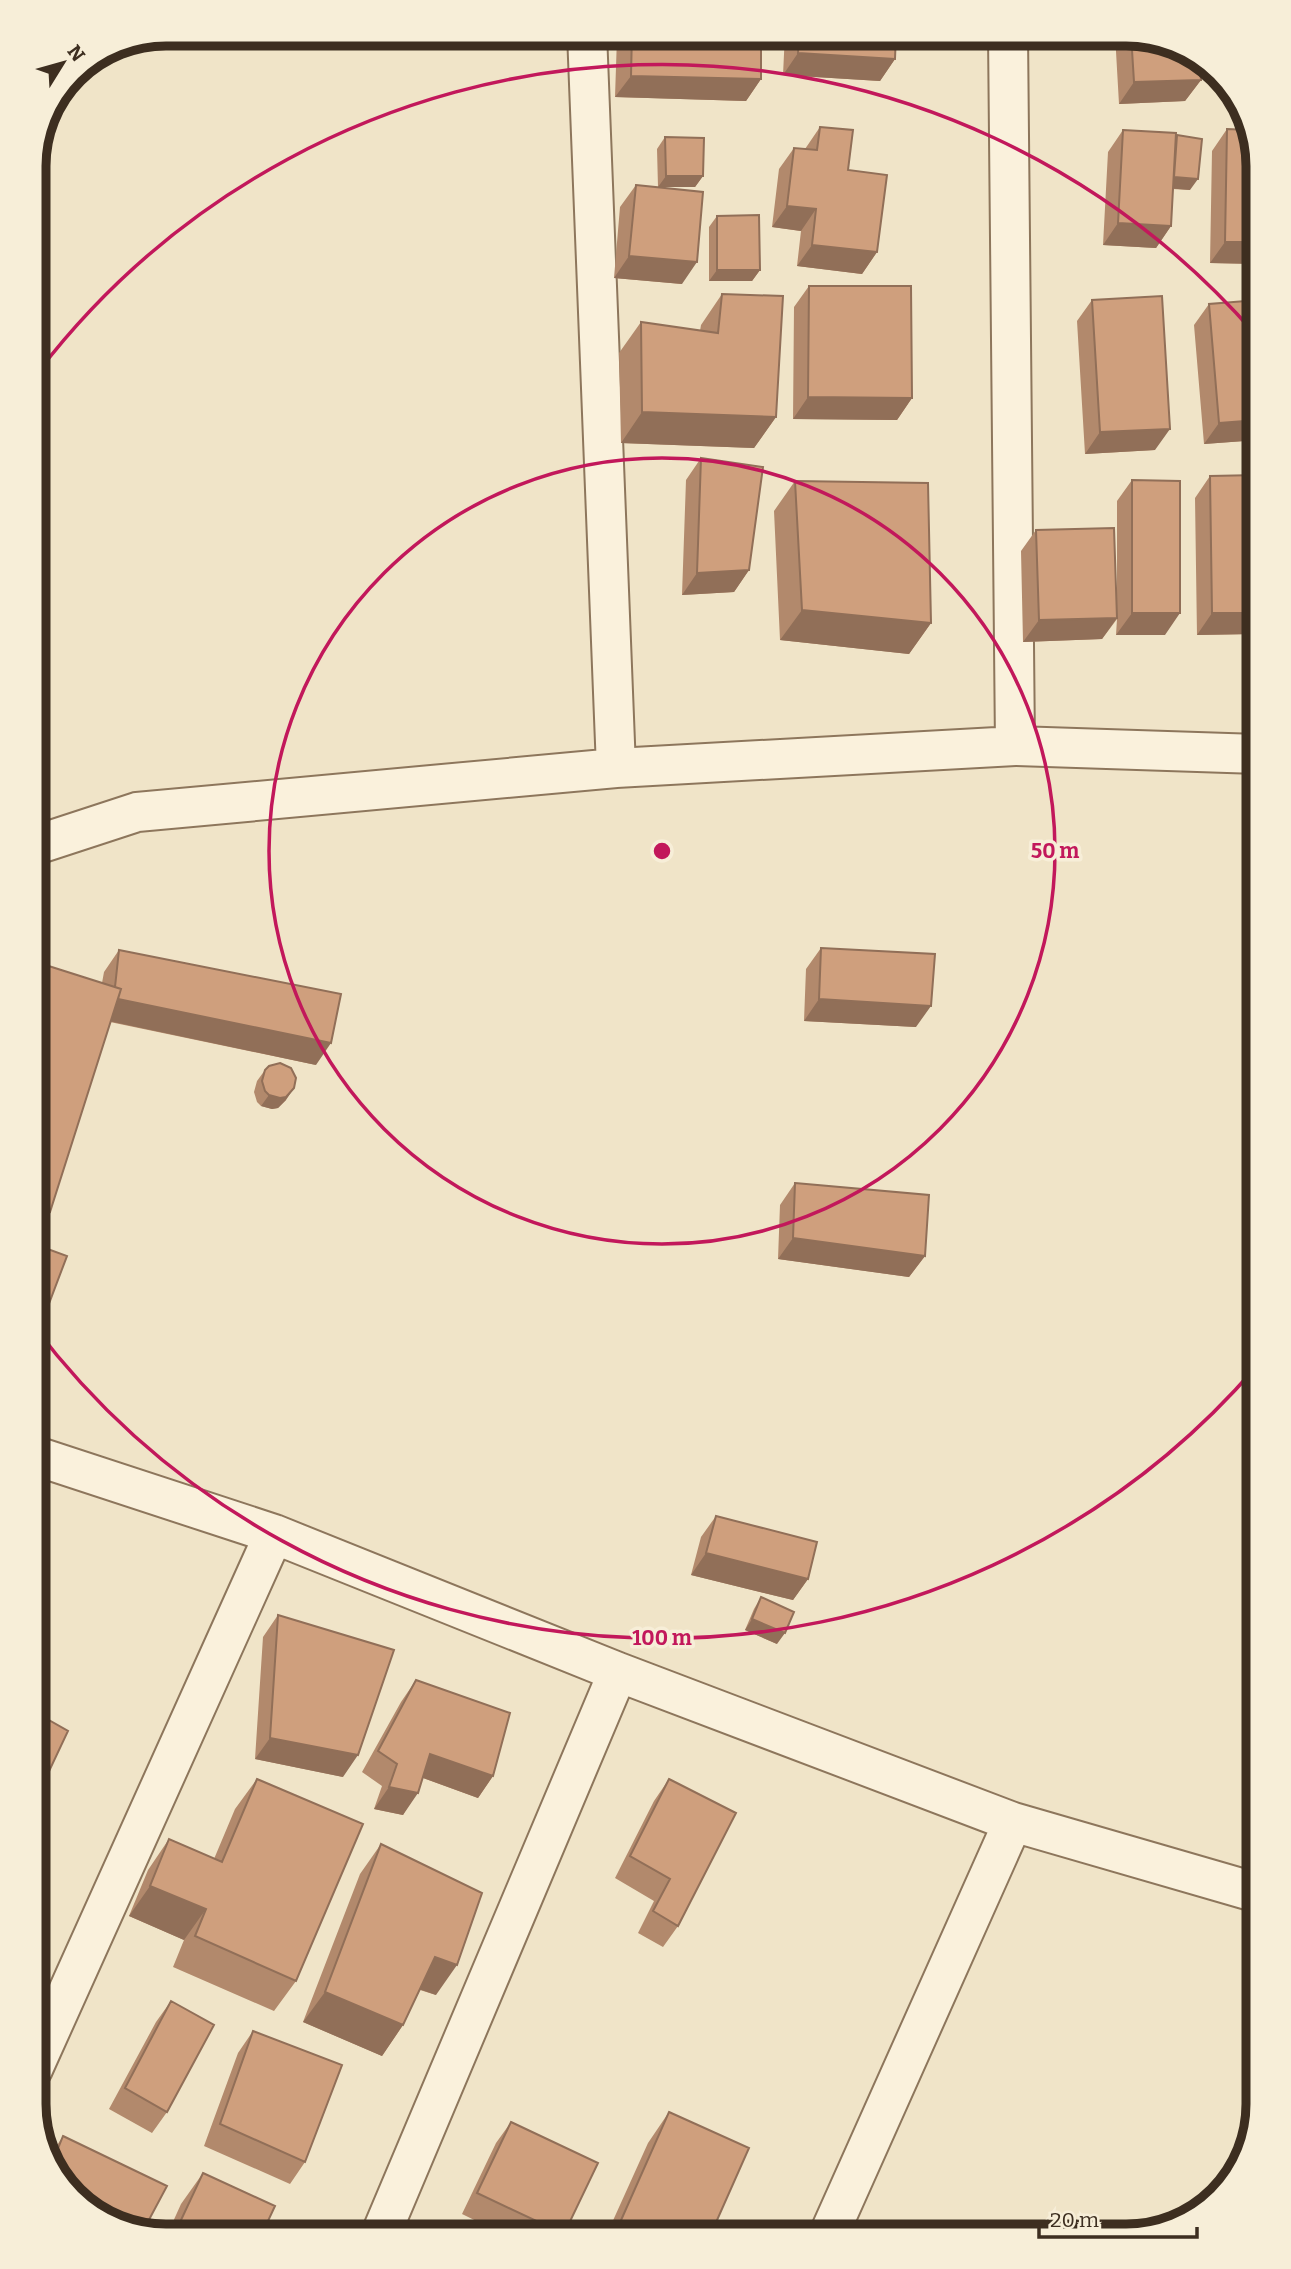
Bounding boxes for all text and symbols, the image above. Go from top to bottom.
north arrow [28,28,98,98]
text: N [63,40,90,66]
text: 50 m [1031,838,1079,864]
centre of rings [650,839,674,863]
text: 100 m [632,1625,692,1651]
scale bar [1039,2196,1196,2240]
text: 20 m [1050,2207,1099,2233]

